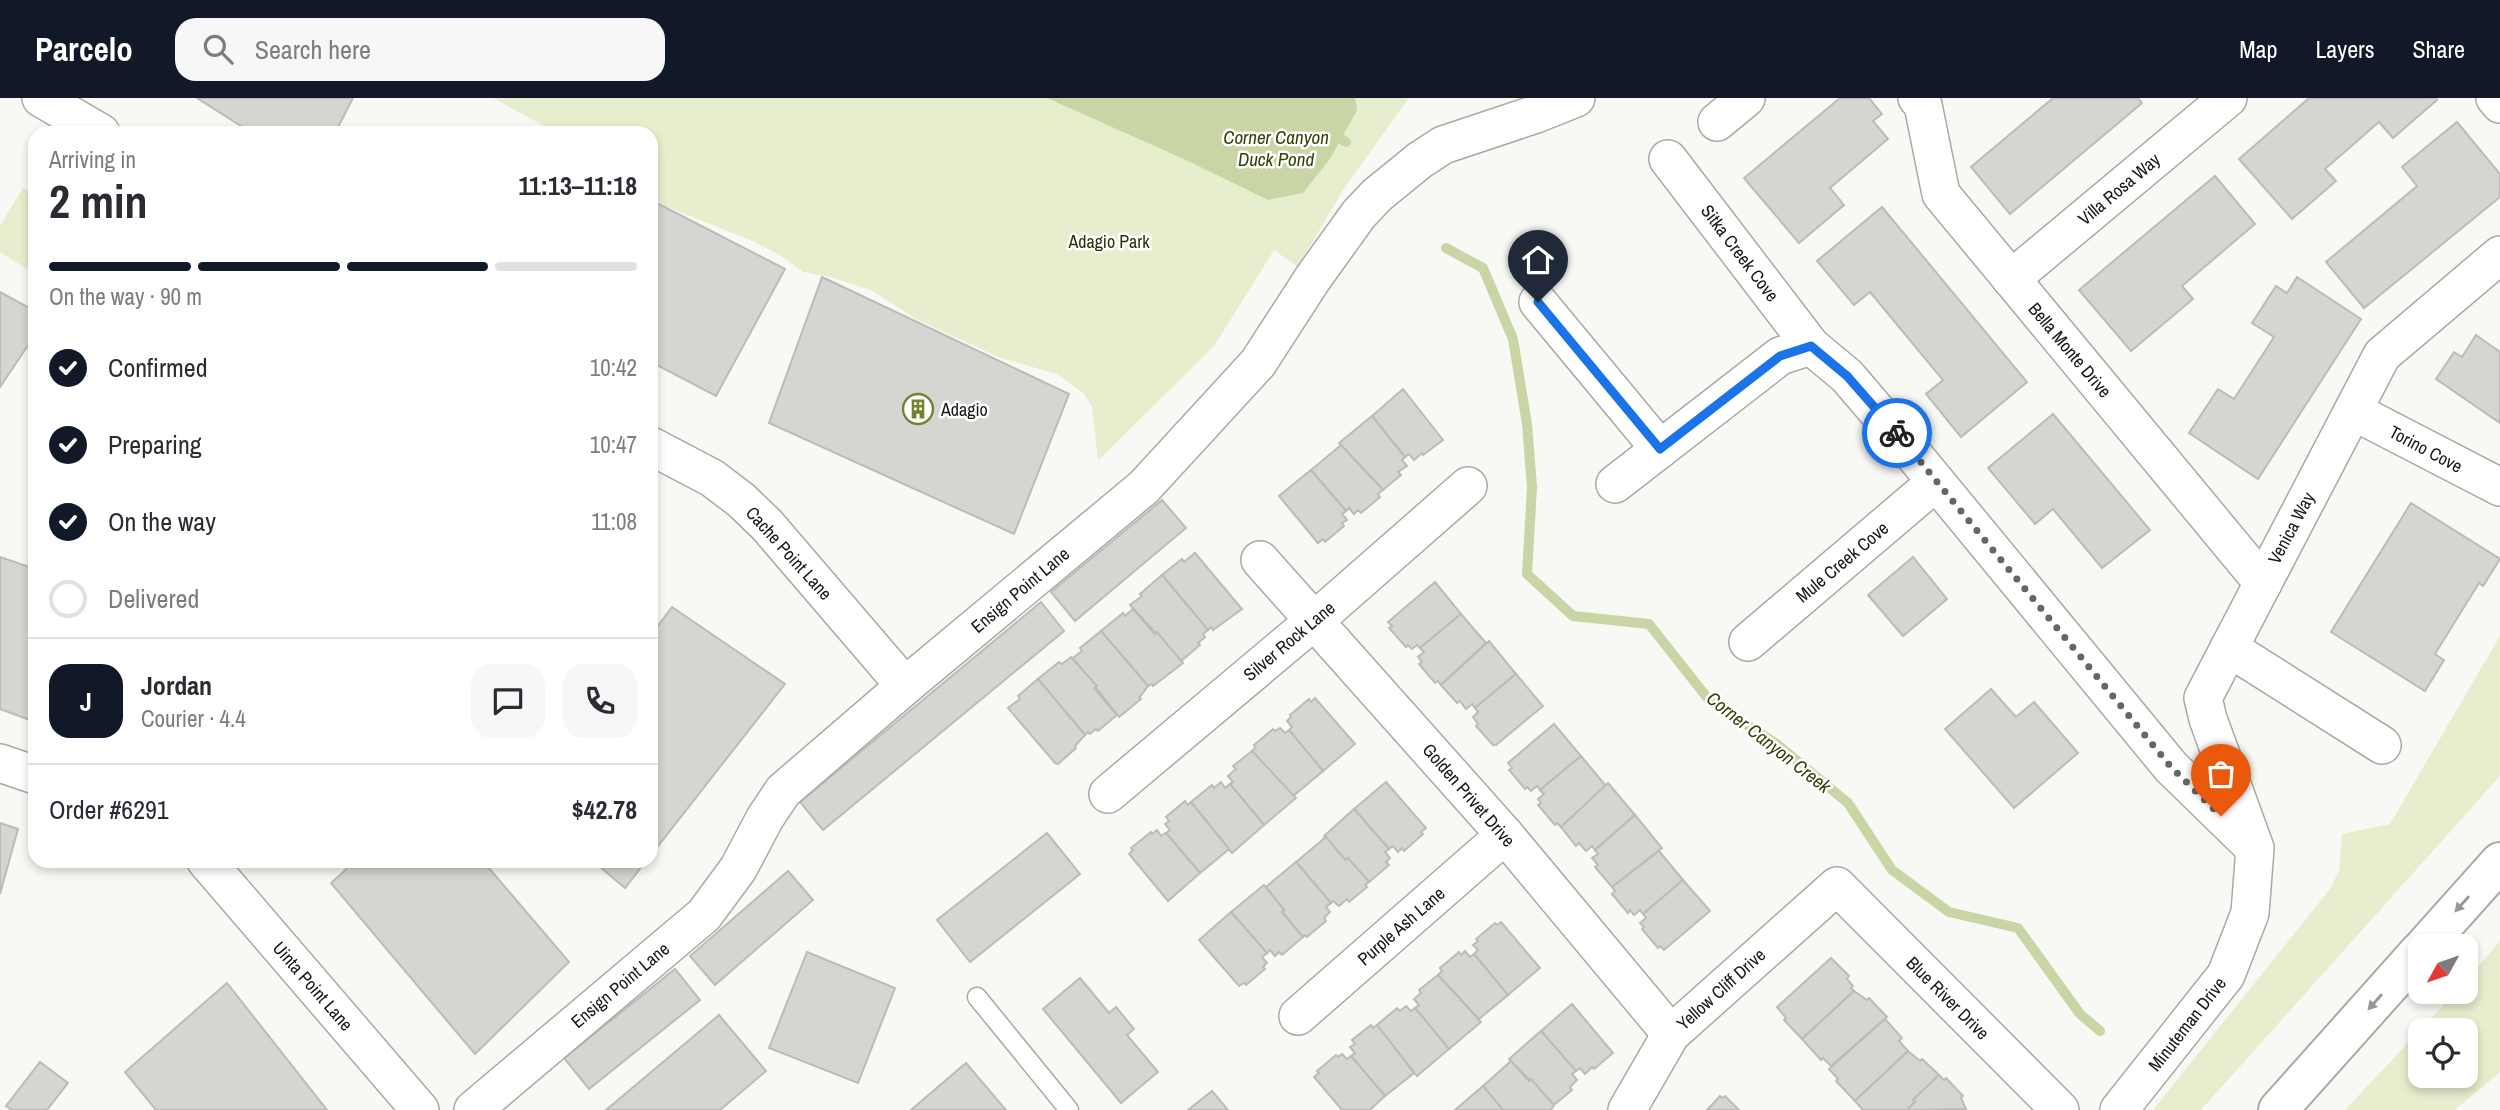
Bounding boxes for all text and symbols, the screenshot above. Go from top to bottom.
search box [175,18,665,81]
text: Parcelo [35,27,133,71]
icon: search [199,30,237,68]
text: Search here [255,32,371,67]
text: Map [2239,33,2277,65]
text: Layers [2315,33,2374,65]
text: Share [2412,33,2465,65]
water label: Corner Canyon Duck Pond [1223,124,1329,172]
text: Arriving in [49,144,136,175]
street label: Villa Rosa Way [2073,147,2166,231]
text: 11:13–11:18 [518,168,637,203]
text: 2 min [49,170,148,232]
street label: Sitka Creek Cove [1695,199,1785,307]
park label: Adagio Park [1067,229,1150,254]
pin [1508,230,1568,302]
icon: home [1519,241,1557,279]
text: On the way · 90 m [49,281,202,312]
street label: Bella Monte Drive [2023,297,2117,403]
icon: check [49,349,87,387]
text: Confirmed [108,350,208,385]
text: 10:42 [590,352,637,383]
building icon: Adagio [901,392,935,426]
place label: Adagio [940,397,988,422]
courier [1862,398,1932,468]
icon: bike [1878,414,1916,452]
street label: Torino Cove [2385,419,2467,479]
icon: check [49,426,87,464]
text: Preparing [108,427,202,462]
text: 10:47 [590,429,637,460]
street label: Venica Way [2262,487,2321,568]
street label: Cache Point Lane [740,501,838,605]
icon: check [49,503,87,541]
text: On the way [108,504,216,539]
text: 11:08 [591,506,637,537]
street label: Mule Creek Cove [1790,516,1894,608]
street label: Ensign Point Lane [965,541,1075,639]
text: Delivered [108,581,199,616]
street label: Silver Rock Lane [1238,595,1340,687]
button: chat [471,664,545,738]
button: phone [563,664,637,738]
text: Jordan [141,668,212,703]
text: J [80,684,92,719]
water label: Corner Canyon Creek [1701,685,1838,800]
text: Courier · 4.4 [141,703,246,734]
street label: Golden Privet Drive [1417,738,1521,852]
pin [2191,744,2251,816]
icon: bag [2202,755,2240,793]
text: Order #6291 [49,792,169,827]
text: $42.78 [572,792,637,827]
street label: Purple Ash Lane [1352,881,1450,971]
one-way arrow [2454,895,2470,913]
north arrow [2408,934,2478,1004]
map controls [2408,934,2478,1088]
street label: Uinta Point Lane [267,936,359,1036]
street label: Ensign Point Lane [565,936,675,1034]
street label: Yellow Cliff Drive [1671,942,1771,1036]
street label: Blue River Drive [1901,951,1995,1045]
street label: Minuteman Drive [2142,972,2232,1076]
one-way arrow [2367,993,2383,1011]
button: locate [2408,1018,2478,1088]

